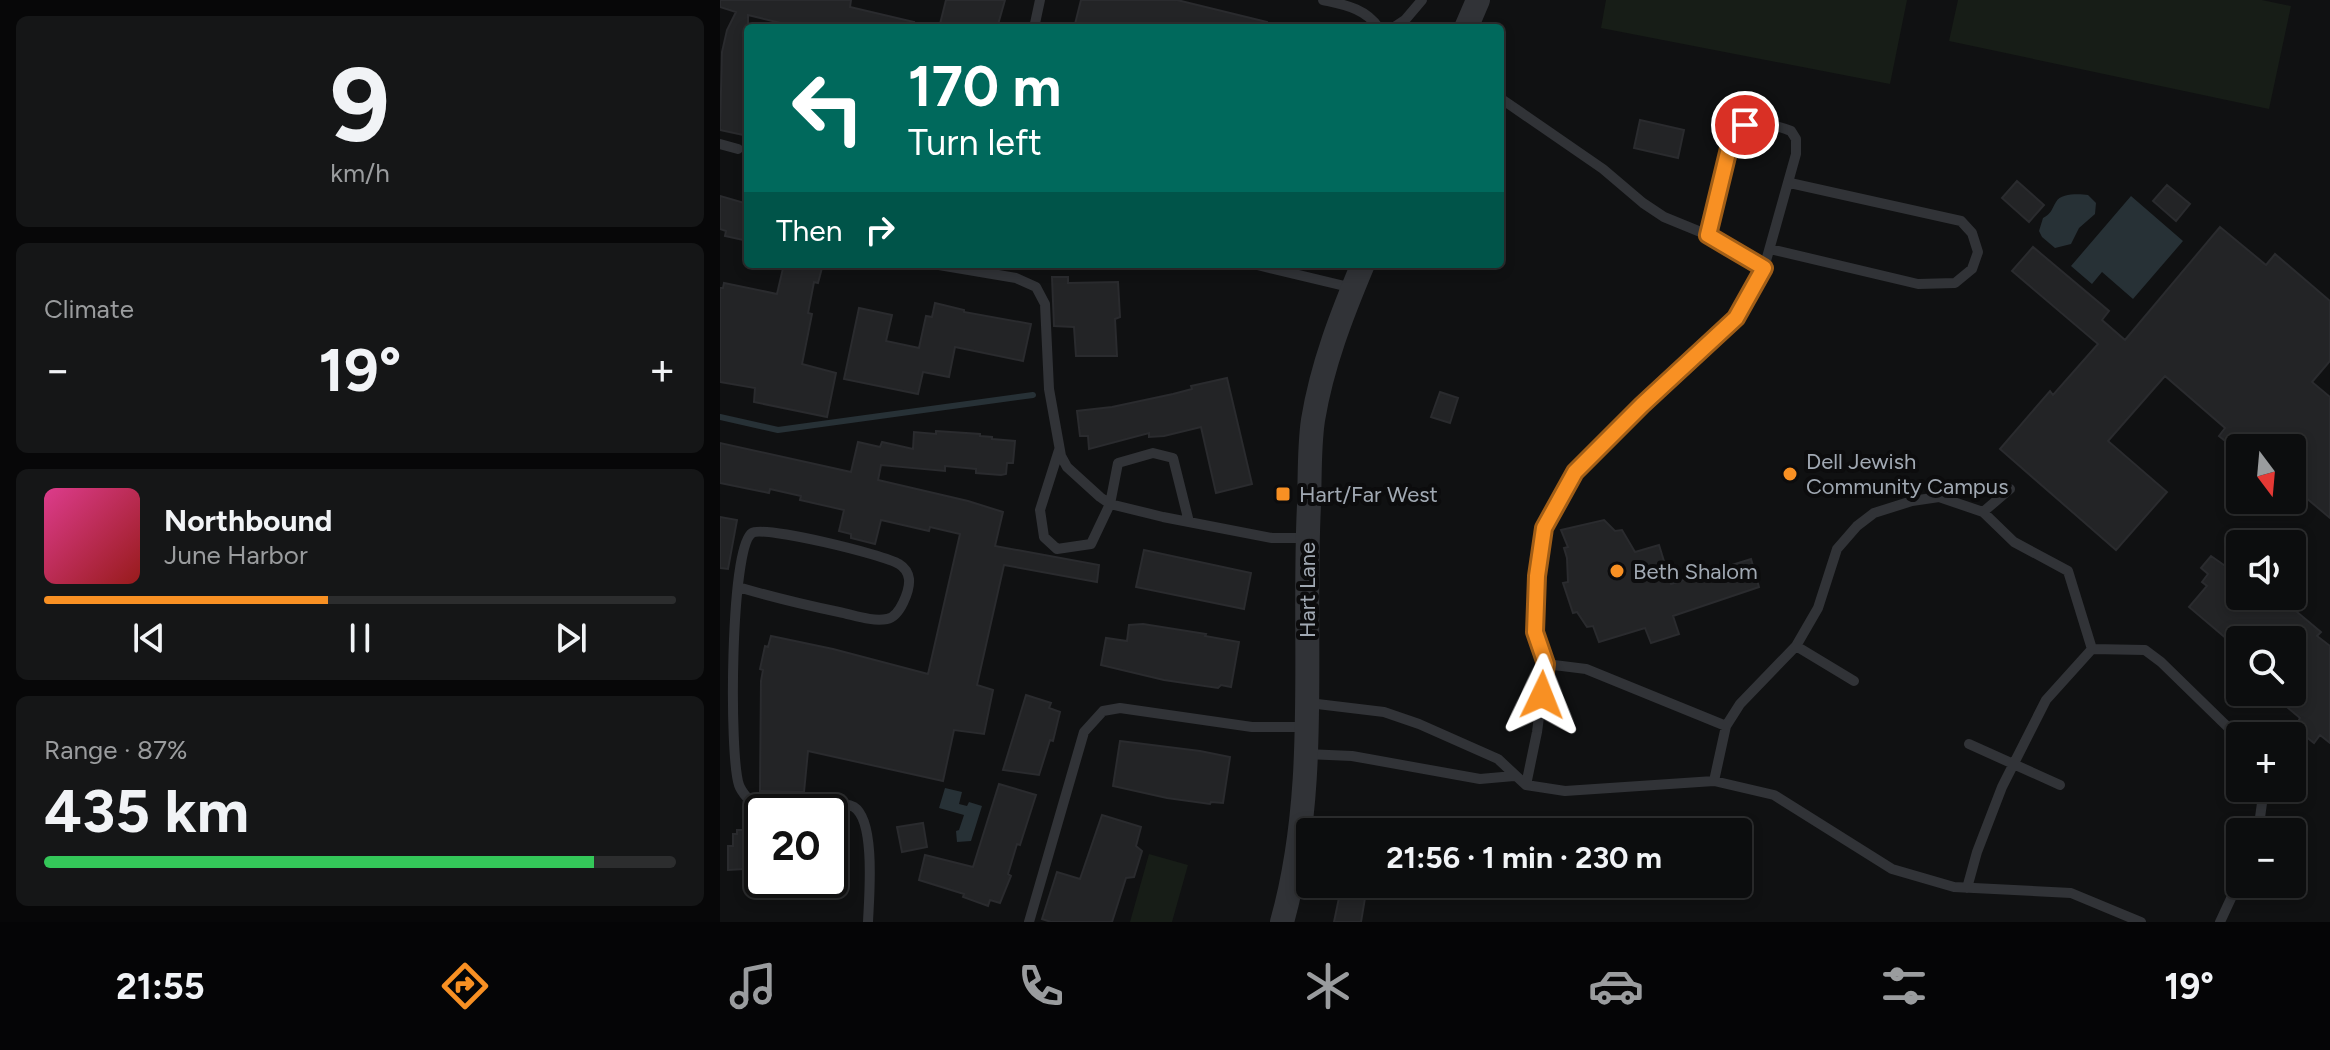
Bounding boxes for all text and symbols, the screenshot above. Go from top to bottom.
text: 9 [330,42,390,167]
text: 170 m [908,53,1061,120]
icon: left [776,56,880,160]
pin [1711,91,1779,159]
icon: arrive [1723,103,1767,147]
text: Turn left [908,121,1042,164]
text: km/h [330,157,390,189]
icon: right [858,208,902,252]
text: Then [776,212,842,249]
text: Climate [44,293,134,325]
text: 19° [319,334,401,406]
text: − [44,343,71,396]
text: + [649,343,676,396]
north arrow [2226,434,2306,514]
map controls [2226,434,2306,898]
place label: Dell Jewish Community Campus [1806,448,2008,500]
marker: Dell Jewish Community Campus [1781,465,1799,483]
place label: Hart/Far West [1299,481,1438,508]
marker: Hart/Far West [1274,485,1292,503]
text: Northbound [164,502,332,539]
button: sound [2226,530,2306,610]
text: June Harbor [164,539,308,571]
street label: Hart Lane [1294,542,1321,638]
place label: Beth Shalom [1633,558,1758,585]
marker: Beth Shalom [1608,562,1626,580]
icon: previous [127,616,171,660]
icon: pause [338,616,382,660]
icon: next [549,616,593,660]
button: search [2226,626,2306,706]
position arrow [1500,653,1584,737]
button: + [2226,722,2306,802]
text: Range · 87% [44,734,187,766]
text: 435 km [44,775,249,847]
speed limit sign: 20 [744,794,848,898]
button: − [2226,818,2306,898]
text: 21:56 · 1 min · 230 m [1386,839,1662,876]
icon: directions [437,958,493,1014]
icon: music [725,958,781,1014]
icon: phone [1013,958,1069,1014]
icon: climate [1300,958,1356,1014]
icon: car [1588,958,1644,1014]
icon: filters [1876,958,1932,1014]
text: 21:55 [116,965,205,1008]
text: 19° [2164,965,2214,1008]

